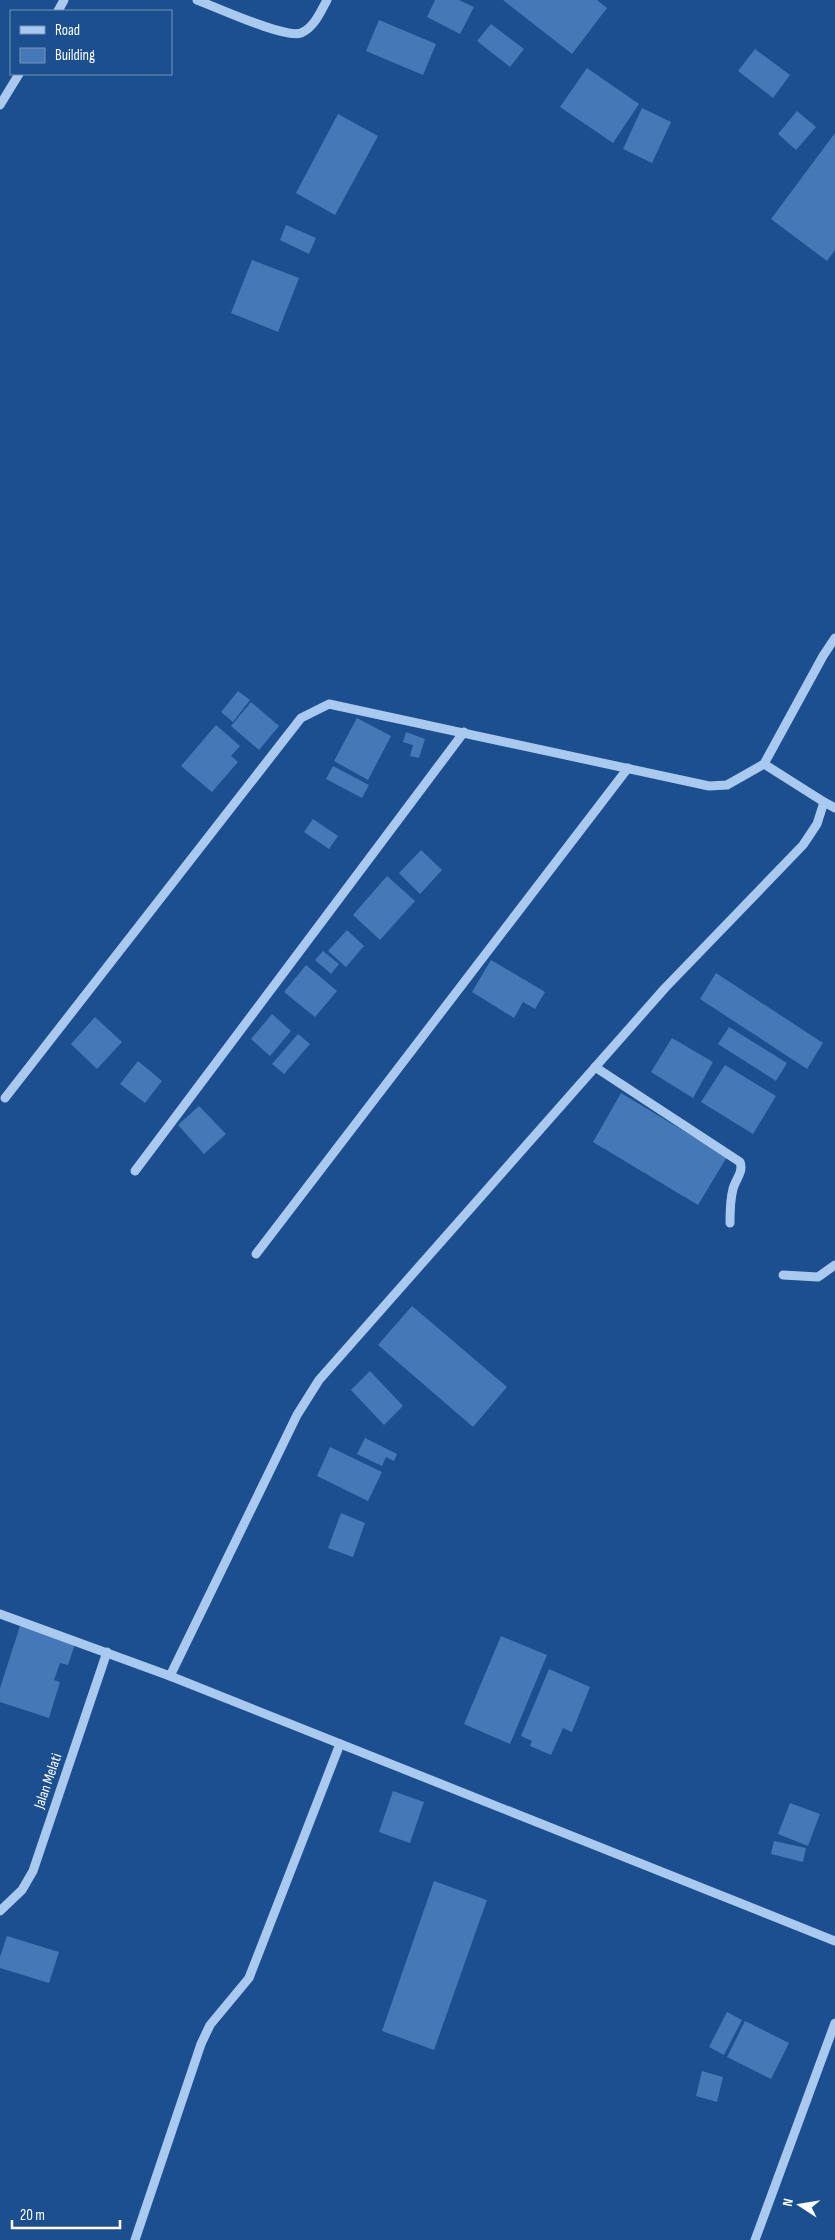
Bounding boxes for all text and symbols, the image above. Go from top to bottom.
legend [10,10,172,75]
text: Road [55,21,80,40]
text: Building [55,46,95,65]
street label: Jalan Melati [29,1751,66,1812]
north arrow [775,2180,825,2230]
text: N [779,2197,797,2208]
scale bar [12,2198,120,2230]
text: 20 m [20,2206,45,2225]

